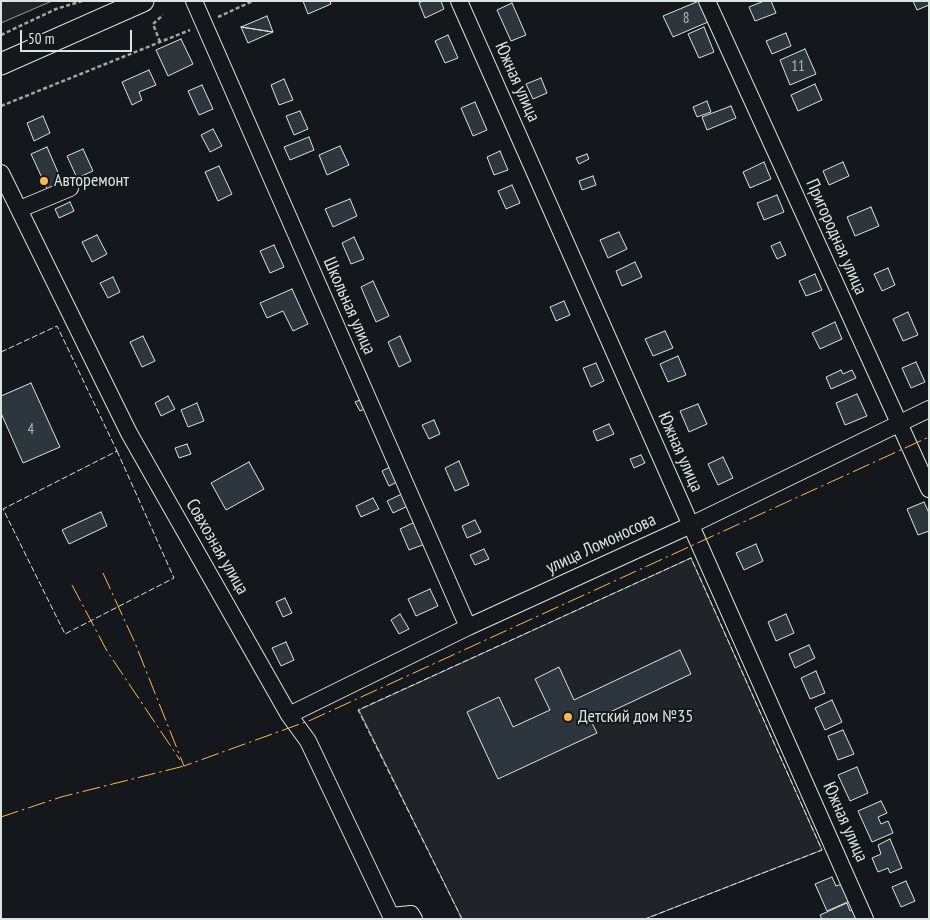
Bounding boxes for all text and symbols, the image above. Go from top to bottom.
house number: 8 [683,10,689,28]
scale bar [22,20,135,52]
text: 50 m [28,29,54,48]
street label: Южная улица [490,39,544,125]
house number: 11 [791,58,805,76]
place label: Авторемонт [54,170,129,192]
marker: Авторемонт [38,175,50,187]
street label: Пригородная улица [801,176,871,298]
street label: Школьная улица [318,254,380,358]
street label: Южная улица [653,409,707,495]
house number: 4 [28,421,34,439]
street label: Совхозная улица [181,495,253,599]
street label: улица Ломоносова [543,509,659,579]
place label: Детский дом №35 [578,706,693,728]
marker: Детский дом №35 [562,711,574,723]
street label: Южная улица [818,779,872,865]

